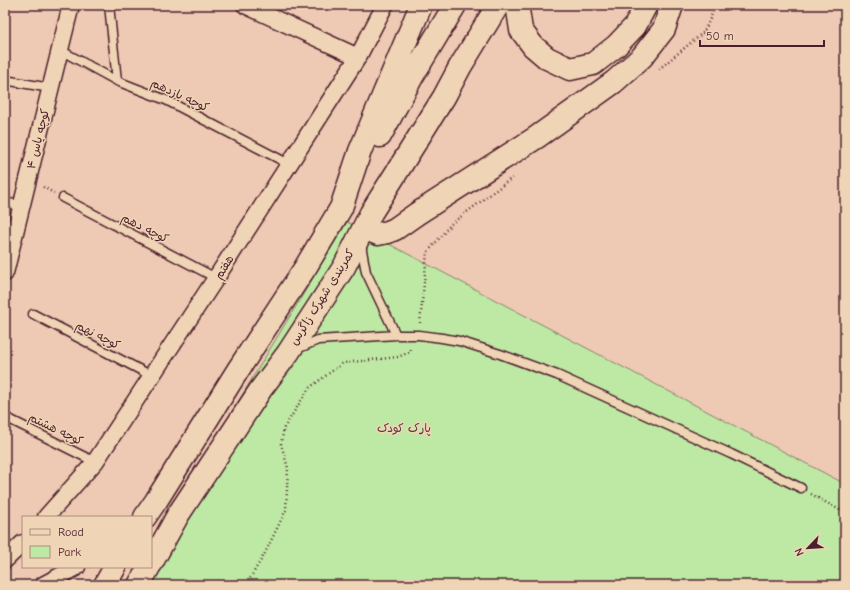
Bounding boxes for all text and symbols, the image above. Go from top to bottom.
scale bar [700,22,824,48]
text: 50 m [706,29,734,43]
street label: کوچه یازدهم [148,75,211,116]
street label: کوچه یاس ۴ [24,107,52,171]
street label: کوچه دهم [118,210,171,248]
street label: کمربندی شهرک زاگرس [287,246,358,348]
street label: هفتم [211,252,239,283]
street label: کوچه نهم [73,318,123,354]
street label: کوچه هشتم [26,410,86,450]
park label: پارک کودک [377,421,431,436]
legend [22,516,152,568]
text: Road [58,525,84,539]
north arrow [788,528,828,568]
text: Park [58,545,81,559]
text: N [792,546,807,558]

